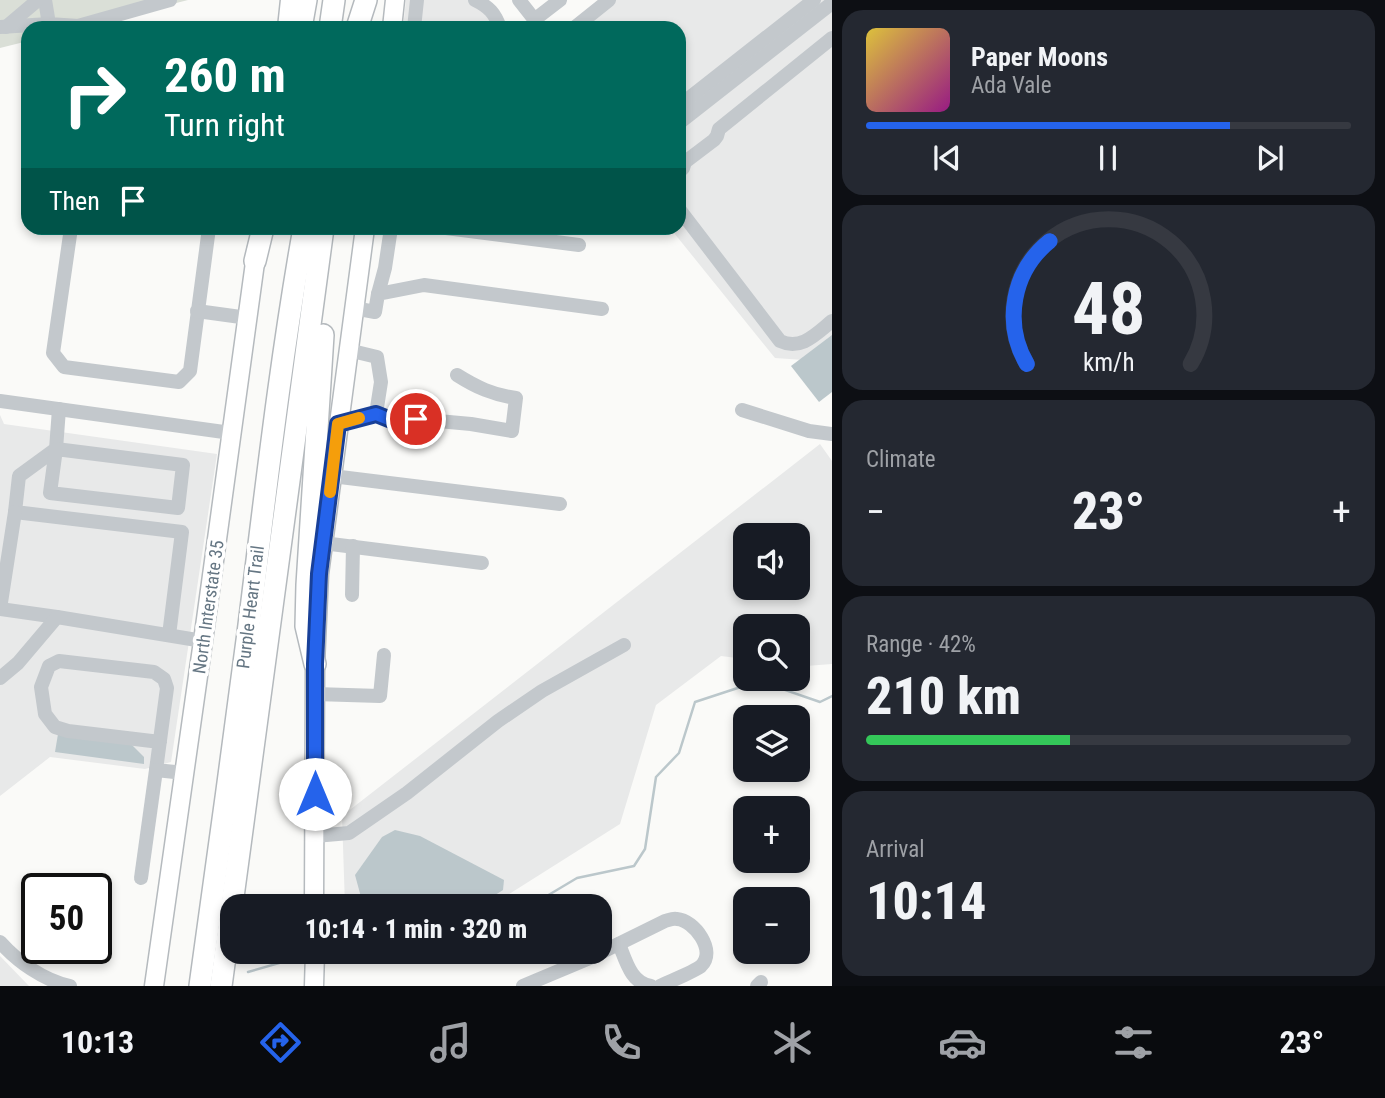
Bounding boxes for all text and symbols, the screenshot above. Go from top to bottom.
text: Paper Moons [971,42,1108,72]
text: 260 m [164,47,286,104]
icon: right [49,49,140,140]
text: Ada Vale [971,72,1051,99]
text: Turn right [164,106,285,144]
icon: previous [928,139,966,177]
icon: pause [1089,139,1127,177]
icon: next [1251,139,1289,177]
icon: arrive [114,182,152,220]
text: Then [49,186,100,216]
text: 48 [1072,266,1145,352]
text: km/h [1083,348,1134,377]
pin [386,389,446,449]
icon: arrive [397,400,435,438]
text: Climate [866,446,936,473]
text: 23° [1072,481,1145,542]
text: − [866,490,885,534]
text: + [1332,490,1351,534]
map controls [733,523,810,964]
button: sound [733,523,810,600]
street label: North Interstate 35 [188,539,228,675]
street label: Purple Heart Trail [232,544,268,670]
button: search [733,614,810,691]
text: Range · 42% [866,631,976,658]
text: 210 km [866,666,1021,727]
button: layers [733,705,810,782]
position arrow [278,757,352,831]
button: + [733,796,810,873]
text: Arrival [866,836,925,863]
text: 10:14 [866,871,986,932]
speed limit sign: 50 [21,873,112,964]
button: − [733,887,810,964]
text: 10:14 · 1 min · 320 m [305,914,527,944]
icon: directions [256,1018,305,1067]
icon: music [426,1018,475,1067]
icon: phone [597,1018,646,1067]
icon: climate [768,1018,817,1067]
icon: car [938,1018,987,1067]
icon: filters [1109,1018,1158,1067]
text: 10:13 [61,1023,134,1061]
text: 23° [1279,1023,1324,1061]

